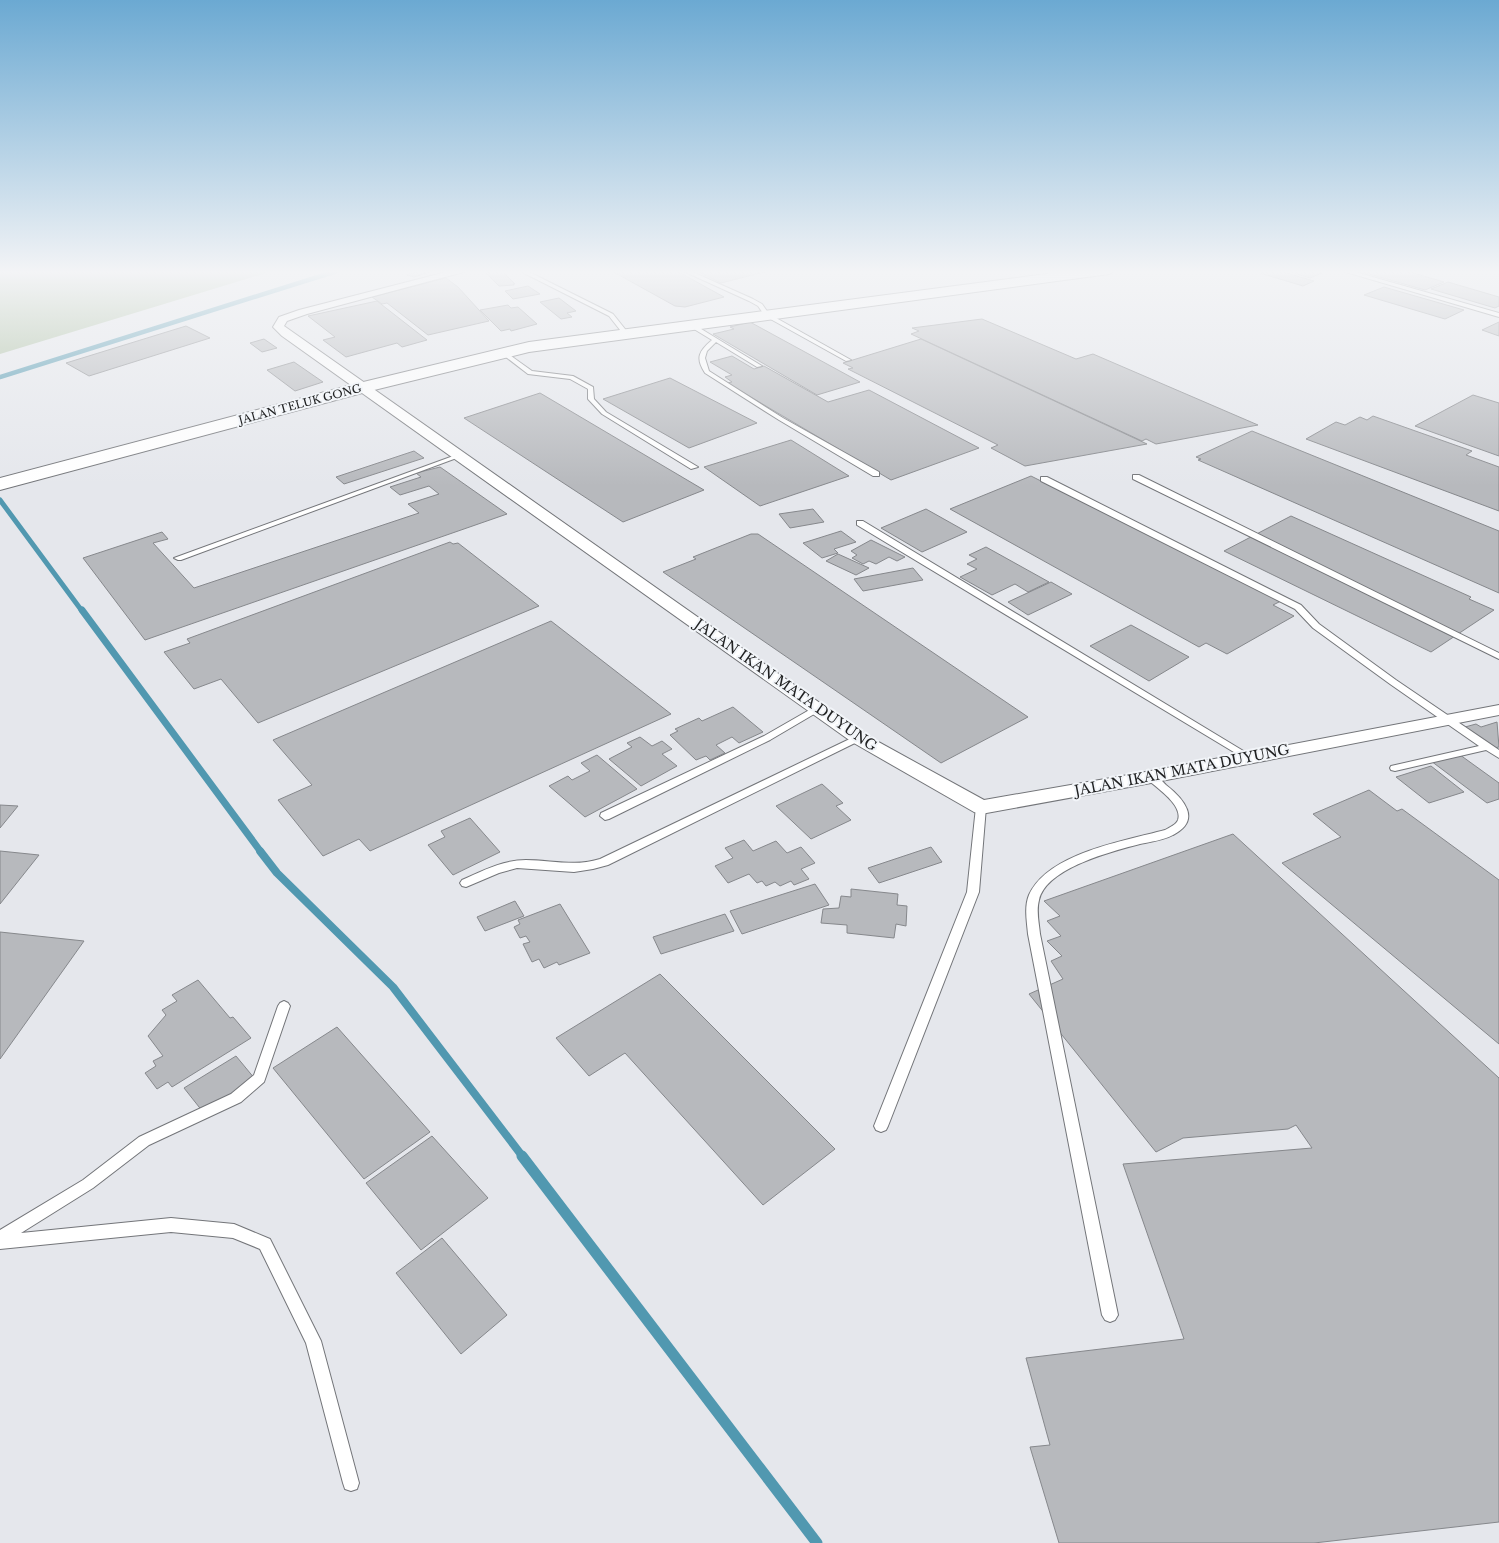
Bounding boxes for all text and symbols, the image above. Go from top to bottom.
street label: JALAN TELUK GONG [235,381,363,428]
street label: JALAN IKAN MATA DUYUNG [690,614,881,755]
street label: JALAN IKAN MATA DUYUNG [1071,740,1291,800]

